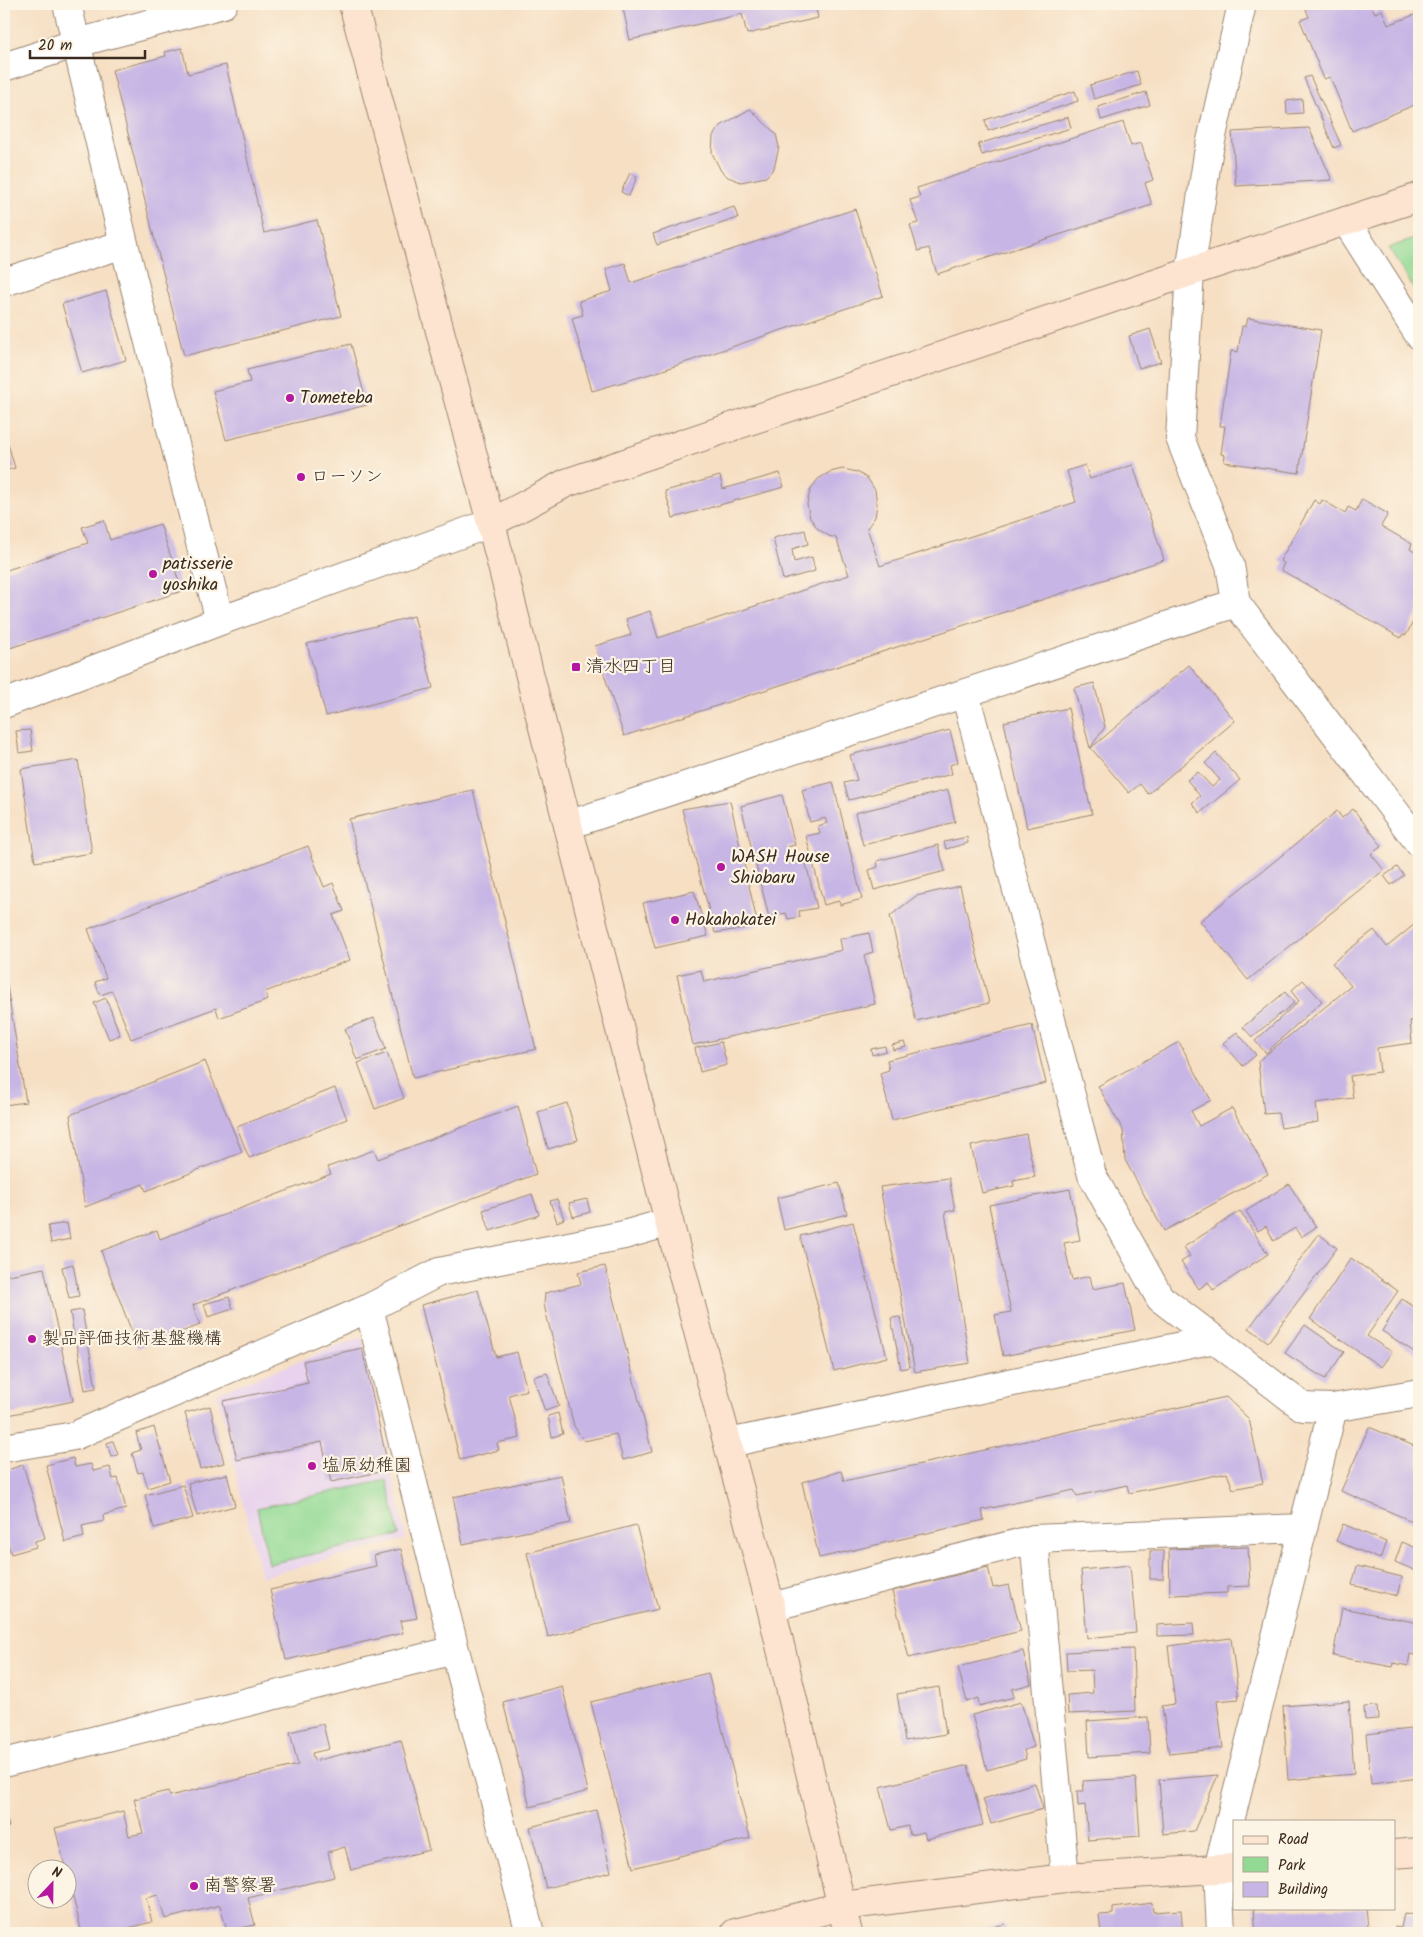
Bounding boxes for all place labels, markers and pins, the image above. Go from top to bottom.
place label: Tometeba [300,384,373,413]
marker: Tometeba [284,392,296,404]
place label: ローソン [311,463,383,492]
marker: ローソン [295,471,307,483]
place label: patisserie yoshika [162,550,233,600]
marker: patisserie yoshika [147,568,159,580]
place label: 清水四丁目 [586,653,676,682]
marker: 清水四丁目 [570,661,582,673]
place label: WASH House Shiobaru [731,843,830,893]
marker: WASH House Shiobaru [715,861,727,873]
place label: Hokahokatei [685,906,777,935]
marker: Hokahokatei [669,914,681,926]
place label: 製品評価技術基盤機構 [42,1325,222,1354]
marker: 製品評価技術基盤機構 [26,1333,38,1345]
place label: 塩原幼稚園 [322,1452,412,1481]
marker: 塩原幼稚園 [306,1460,318,1472]
place label: 南警察署 [204,1872,276,1901]
marker: 南警察署 [188,1880,200,1892]

